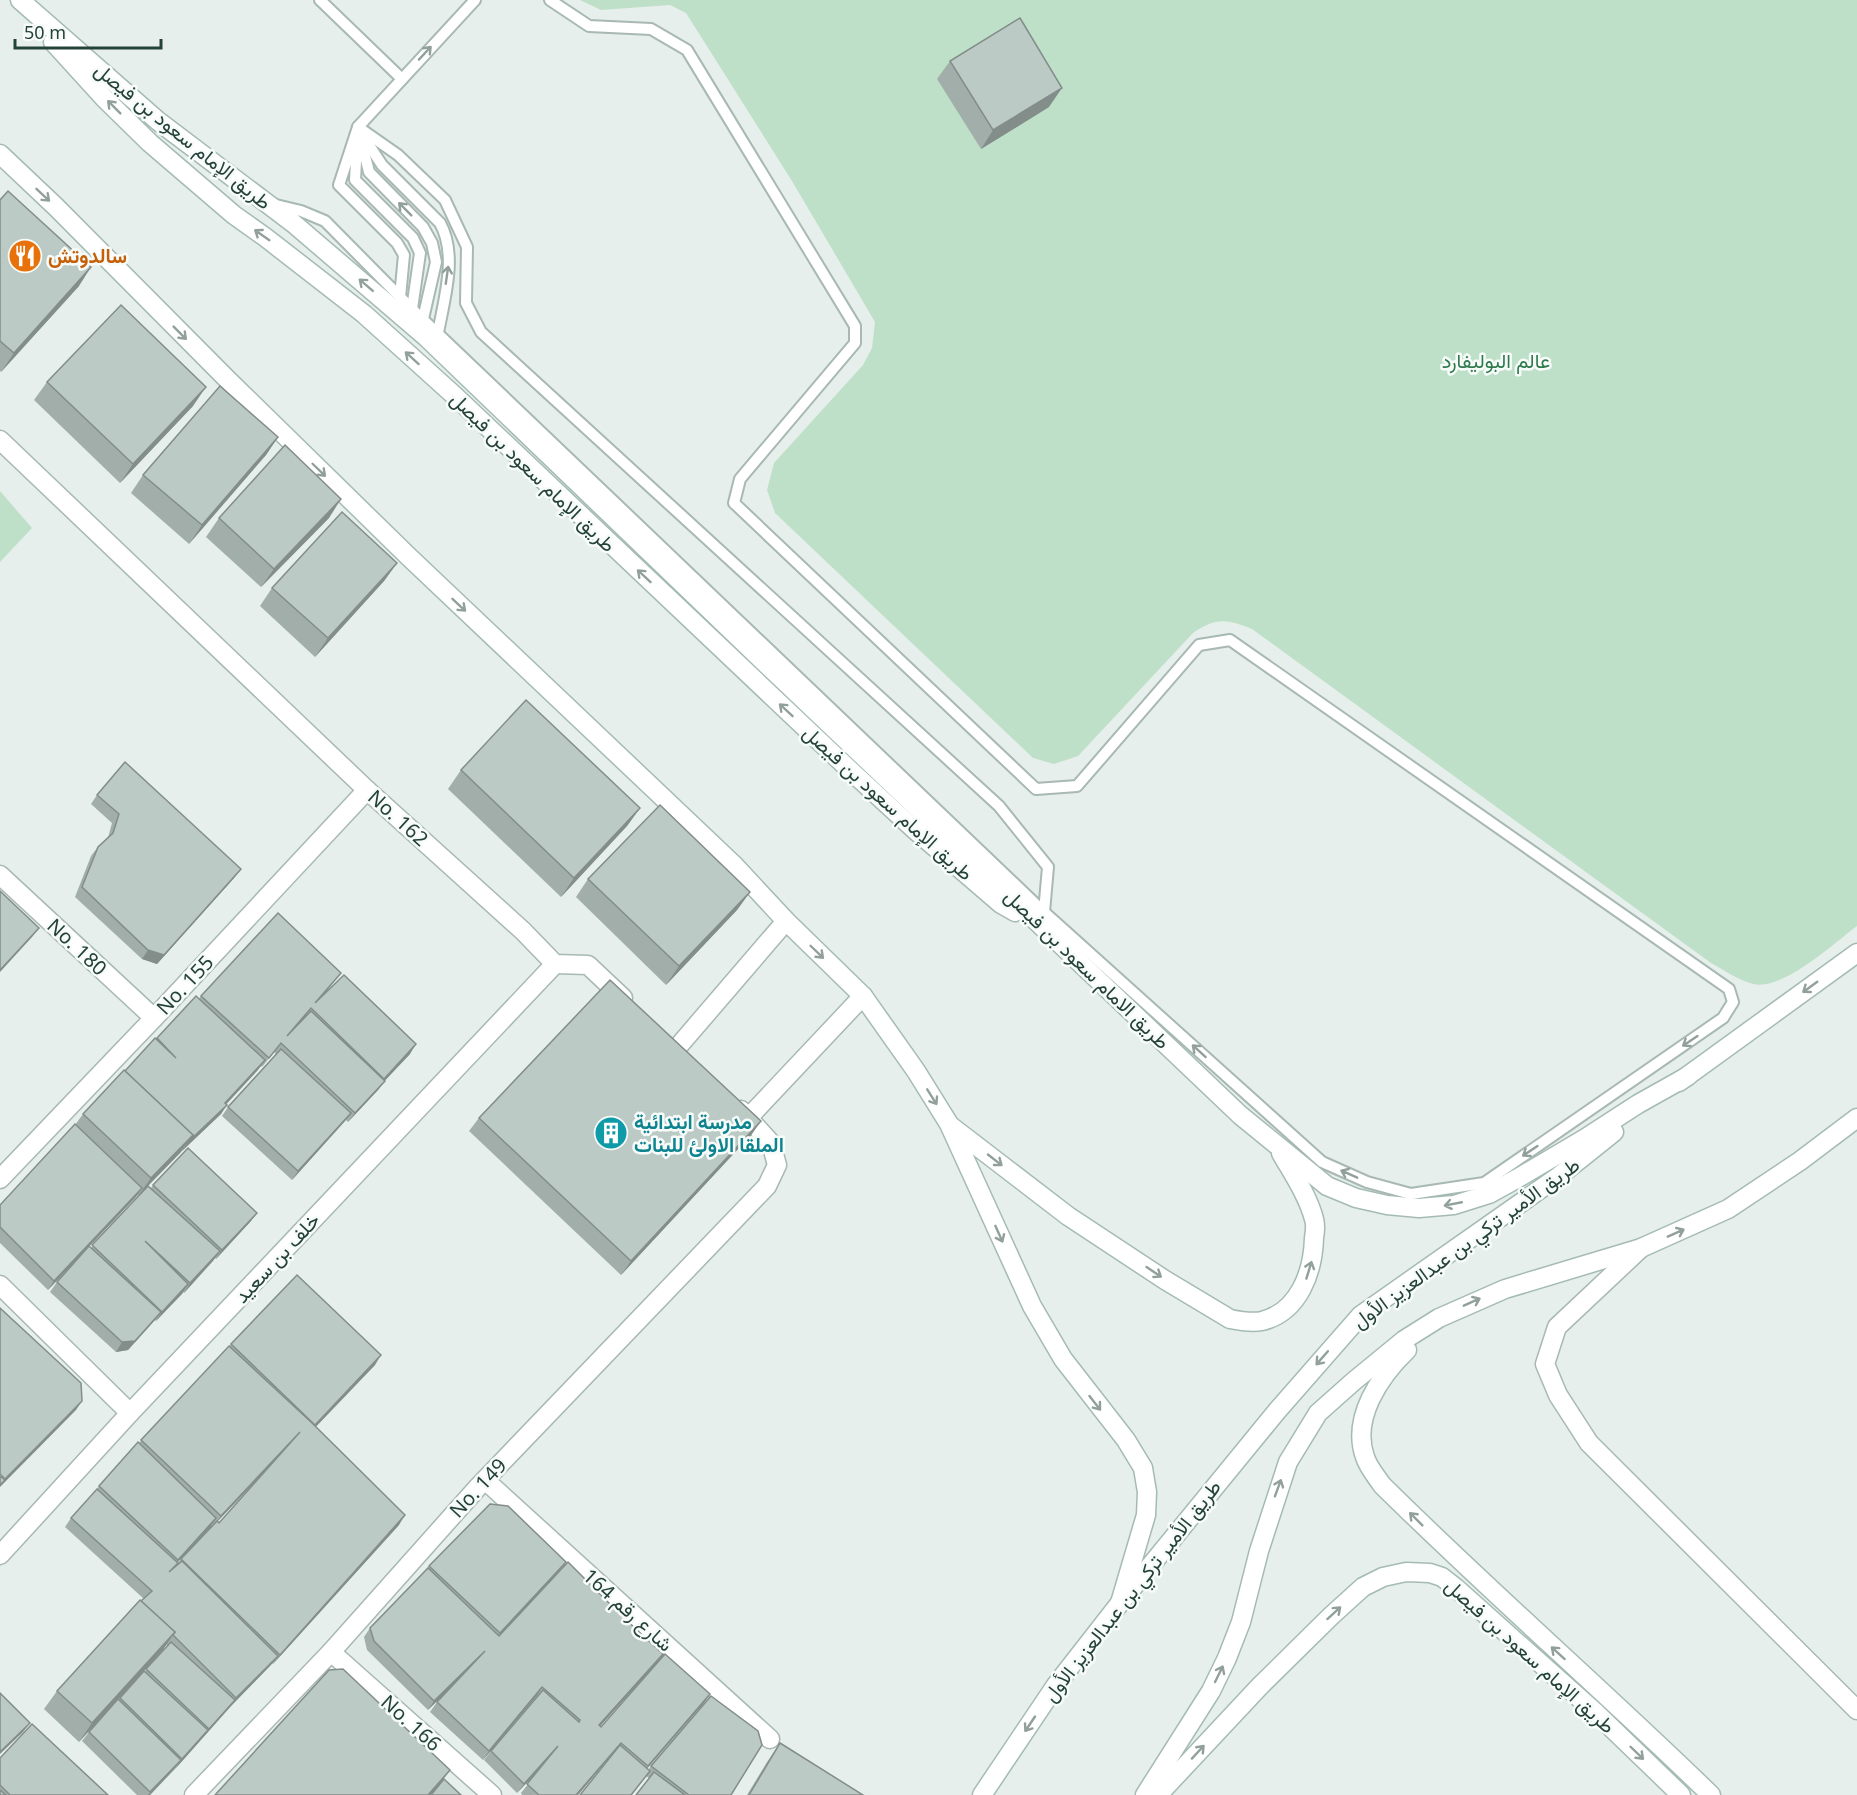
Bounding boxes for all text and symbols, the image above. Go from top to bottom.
scale bar [15,12,160,50]
text: 50 m [24,20,66,44]
one-way arrow [418,46,433,61]
street label: طريق الإمام سعود بن فيصل [89,56,277,215]
one-way arrow [107,100,122,115]
one-way arrow [35,187,50,202]
one-way arrow [398,202,413,216]
one-way arrow [254,228,270,241]
restaurant icon: سالدوتش [7,238,43,274]
place label: سالدوتش [48,242,127,269]
one-way arrow [442,266,453,286]
one-way arrow [359,278,374,292]
one-way arrow [173,325,188,340]
park label: عالم البوليفارد [1442,347,1550,374]
one-way arrow [405,351,420,365]
street label: طريق الإمام سعود بن فيصل [445,386,622,558]
one-way arrow [312,462,327,477]
one-way arrow [637,569,652,583]
one-way arrow [452,598,467,612]
one-way arrow [779,703,794,717]
street label: طريق الإمام سعود بن فيصل [798,719,979,886]
street label: No. 162 [362,783,434,852]
street label: طريق الامام سعود بن فيصل [999,883,1176,1055]
street label: No. 180 [42,912,113,981]
one-way arrow [809,944,824,959]
street label: No. 155 [150,949,219,1020]
one-way arrow [1802,981,1818,993]
one-way arrow [1683,1035,1699,1047]
one-way arrow [1191,1044,1206,1058]
one-way arrow [927,1088,939,1105]
place label: مدرسة ابتدائية الملقا الاولئ للبنات [634,1108,784,1158]
building icon: مدرسة ابتدائية الملقا الاولئ للبنات [593,1115,629,1151]
one-way arrow [1522,1145,1538,1157]
street label: طريق الأمير تركي بن عبدالعزيز الأول [1347,1151,1587,1338]
one-way arrow [986,1153,1002,1166]
one-way arrow [1340,1168,1358,1179]
one-way arrow [1444,1199,1463,1210]
street label: خلف بن سعيد [228,1207,325,1309]
one-way arrow [994,1224,1005,1243]
one-way arrow [1666,1226,1684,1238]
one-way arrow [1304,1261,1315,1280]
one-way arrow [1145,1266,1161,1278]
one-way arrow [1462,1296,1480,1307]
one-way arrow [1315,1351,1329,1366]
one-way arrow [1089,1394,1102,1410]
street label: No. 149 [443,1452,512,1523]
street label: طريق الأمير تركي بن عبدالعزيز الأول [1036,1474,1230,1710]
one-way arrow [1274,1480,1285,1498]
one-way arrow [1409,1512,1424,1527]
street label: شارع رقم 164 [577,1562,679,1658]
street label: طريق الإمام سعود بن فيصل [1440,1572,1621,1739]
one-way arrow [1327,1606,1342,1620]
one-way arrow [1551,1646,1566,1660]
one-way arrow [1214,1665,1226,1683]
street label: No. 166 [375,1688,447,1757]
one-way arrow [1024,1715,1036,1731]
one-way arrow [1191,1745,1205,1760]
one-way arrow [1630,1746,1645,1760]

